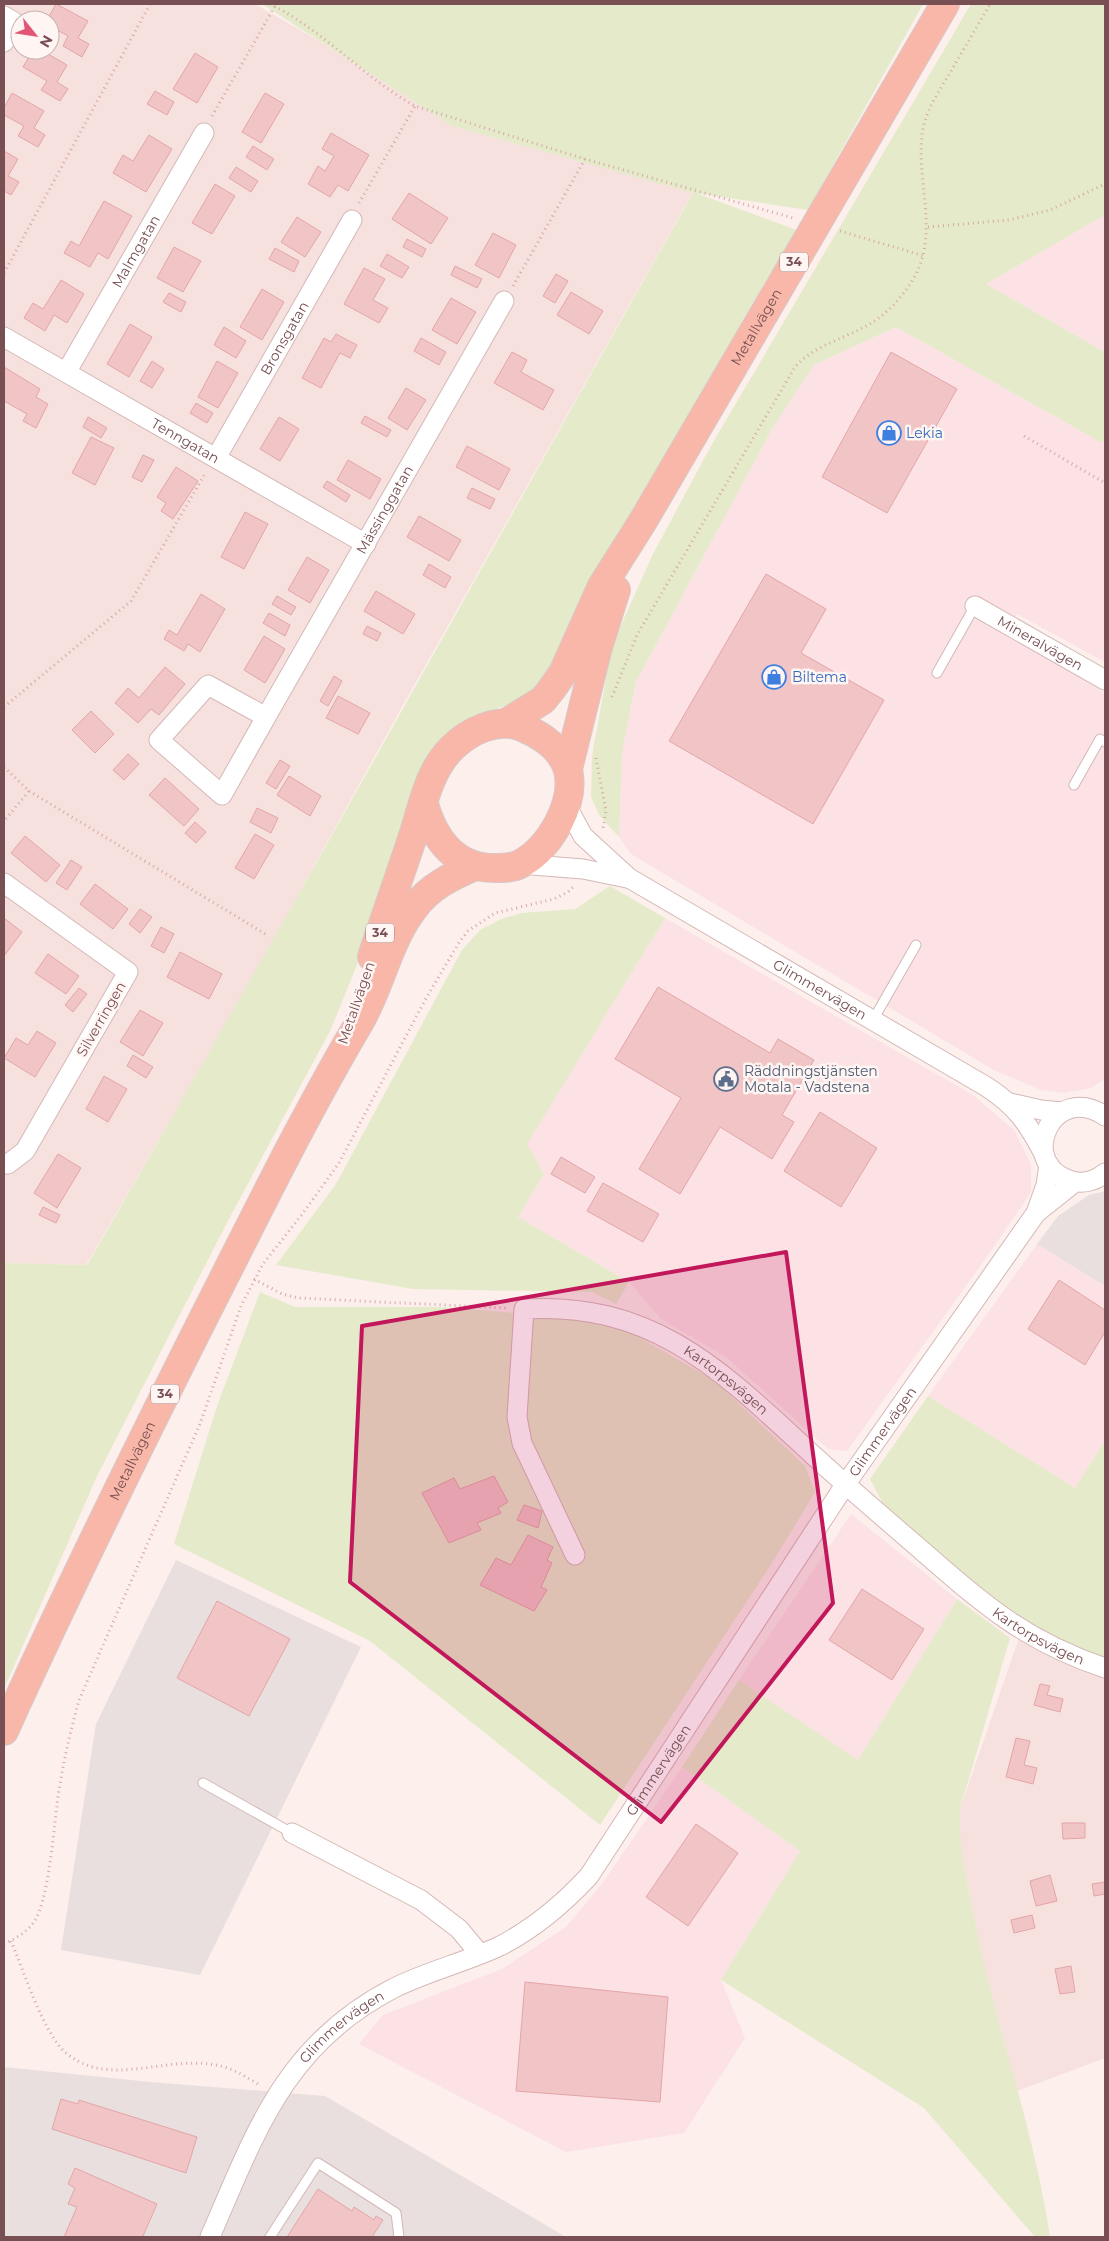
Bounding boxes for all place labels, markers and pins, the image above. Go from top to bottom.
shop icon: Lekia [876,420,902,446]
place label: Lekia [906,424,943,442]
shop icon: Biltema [761,664,787,690]
place label: Biltema [792,668,847,686]
place label: Räddningstjänsten Motala - Vadstena [744,1062,878,1096]
public building icon: Räddningstjänsten Motala - Vadstena [713,1066,739,1092]

